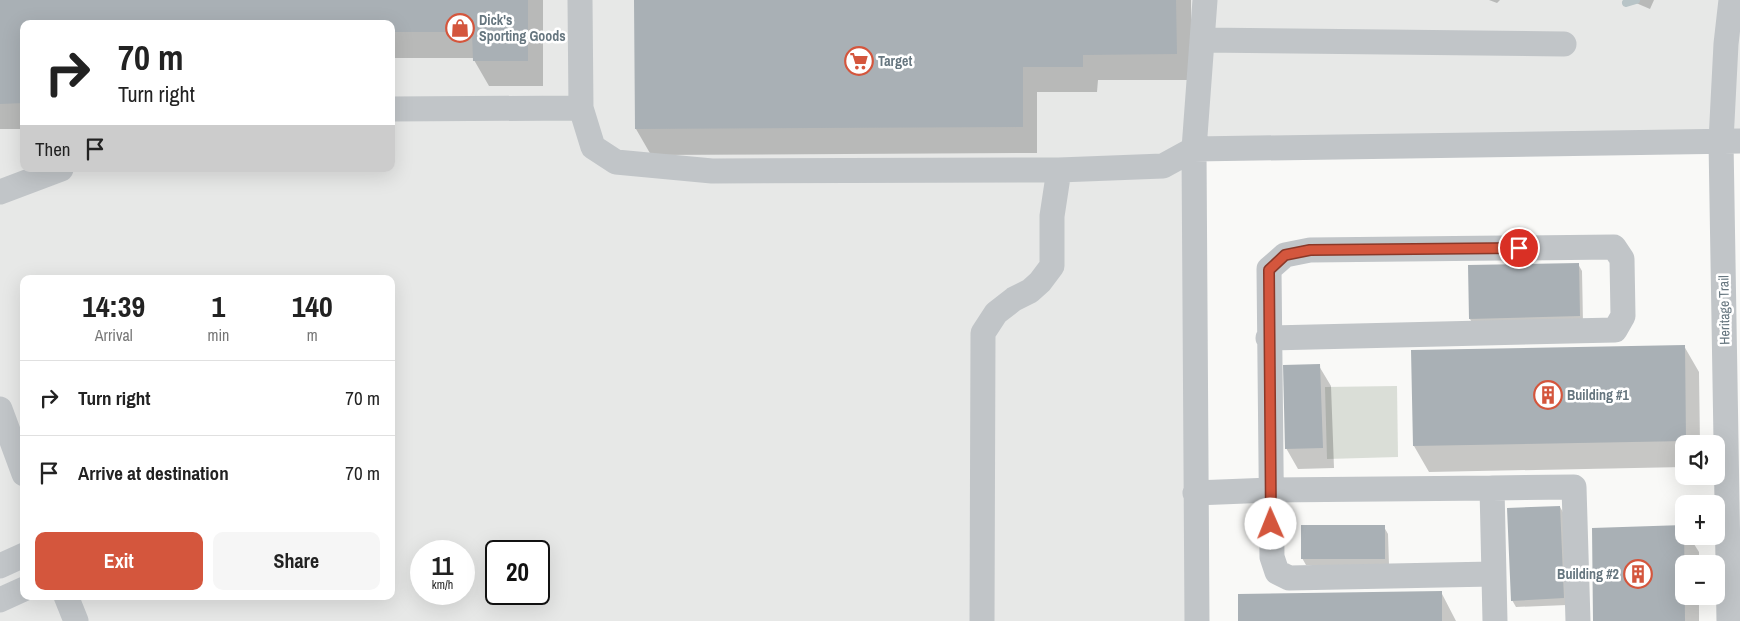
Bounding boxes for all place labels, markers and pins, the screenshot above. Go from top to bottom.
place label: Dick's Sporting Goods [479,11,566,45]
shop icon: Dick's Sporting Goods [445,13,475,43]
supermarket icon: Target [844,46,874,76]
place label: Target [878,52,912,70]
pin [1498,227,1540,269]
building icon: Building #1 [1533,380,1563,410]
place label: Building #1 [1567,386,1629,404]
building icon: Building #2 [1623,559,1653,589]
place label: Building #2 [1557,565,1619,583]

